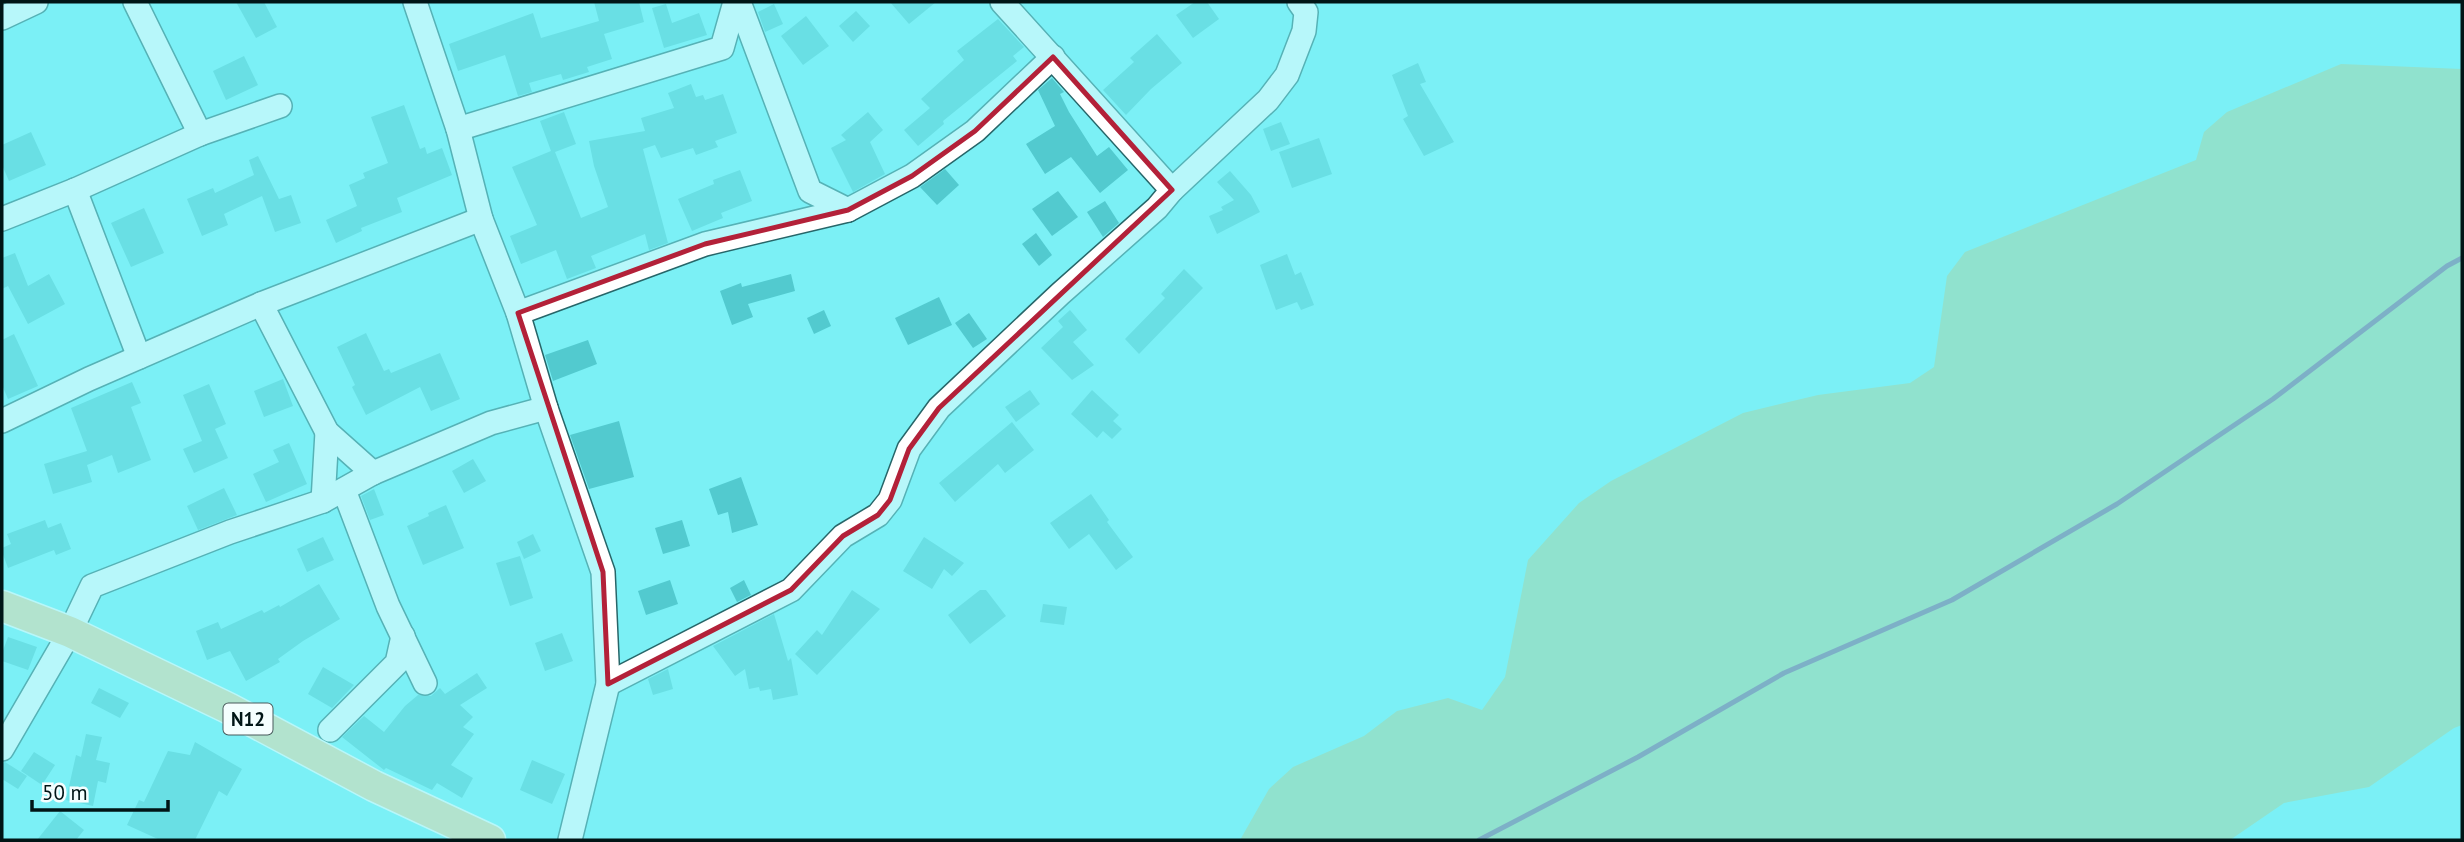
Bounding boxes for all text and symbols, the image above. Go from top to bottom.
road number: N12 [224,704,272,734]
scale bar [32,768,168,812]
text: 50 m [42,779,88,806]

